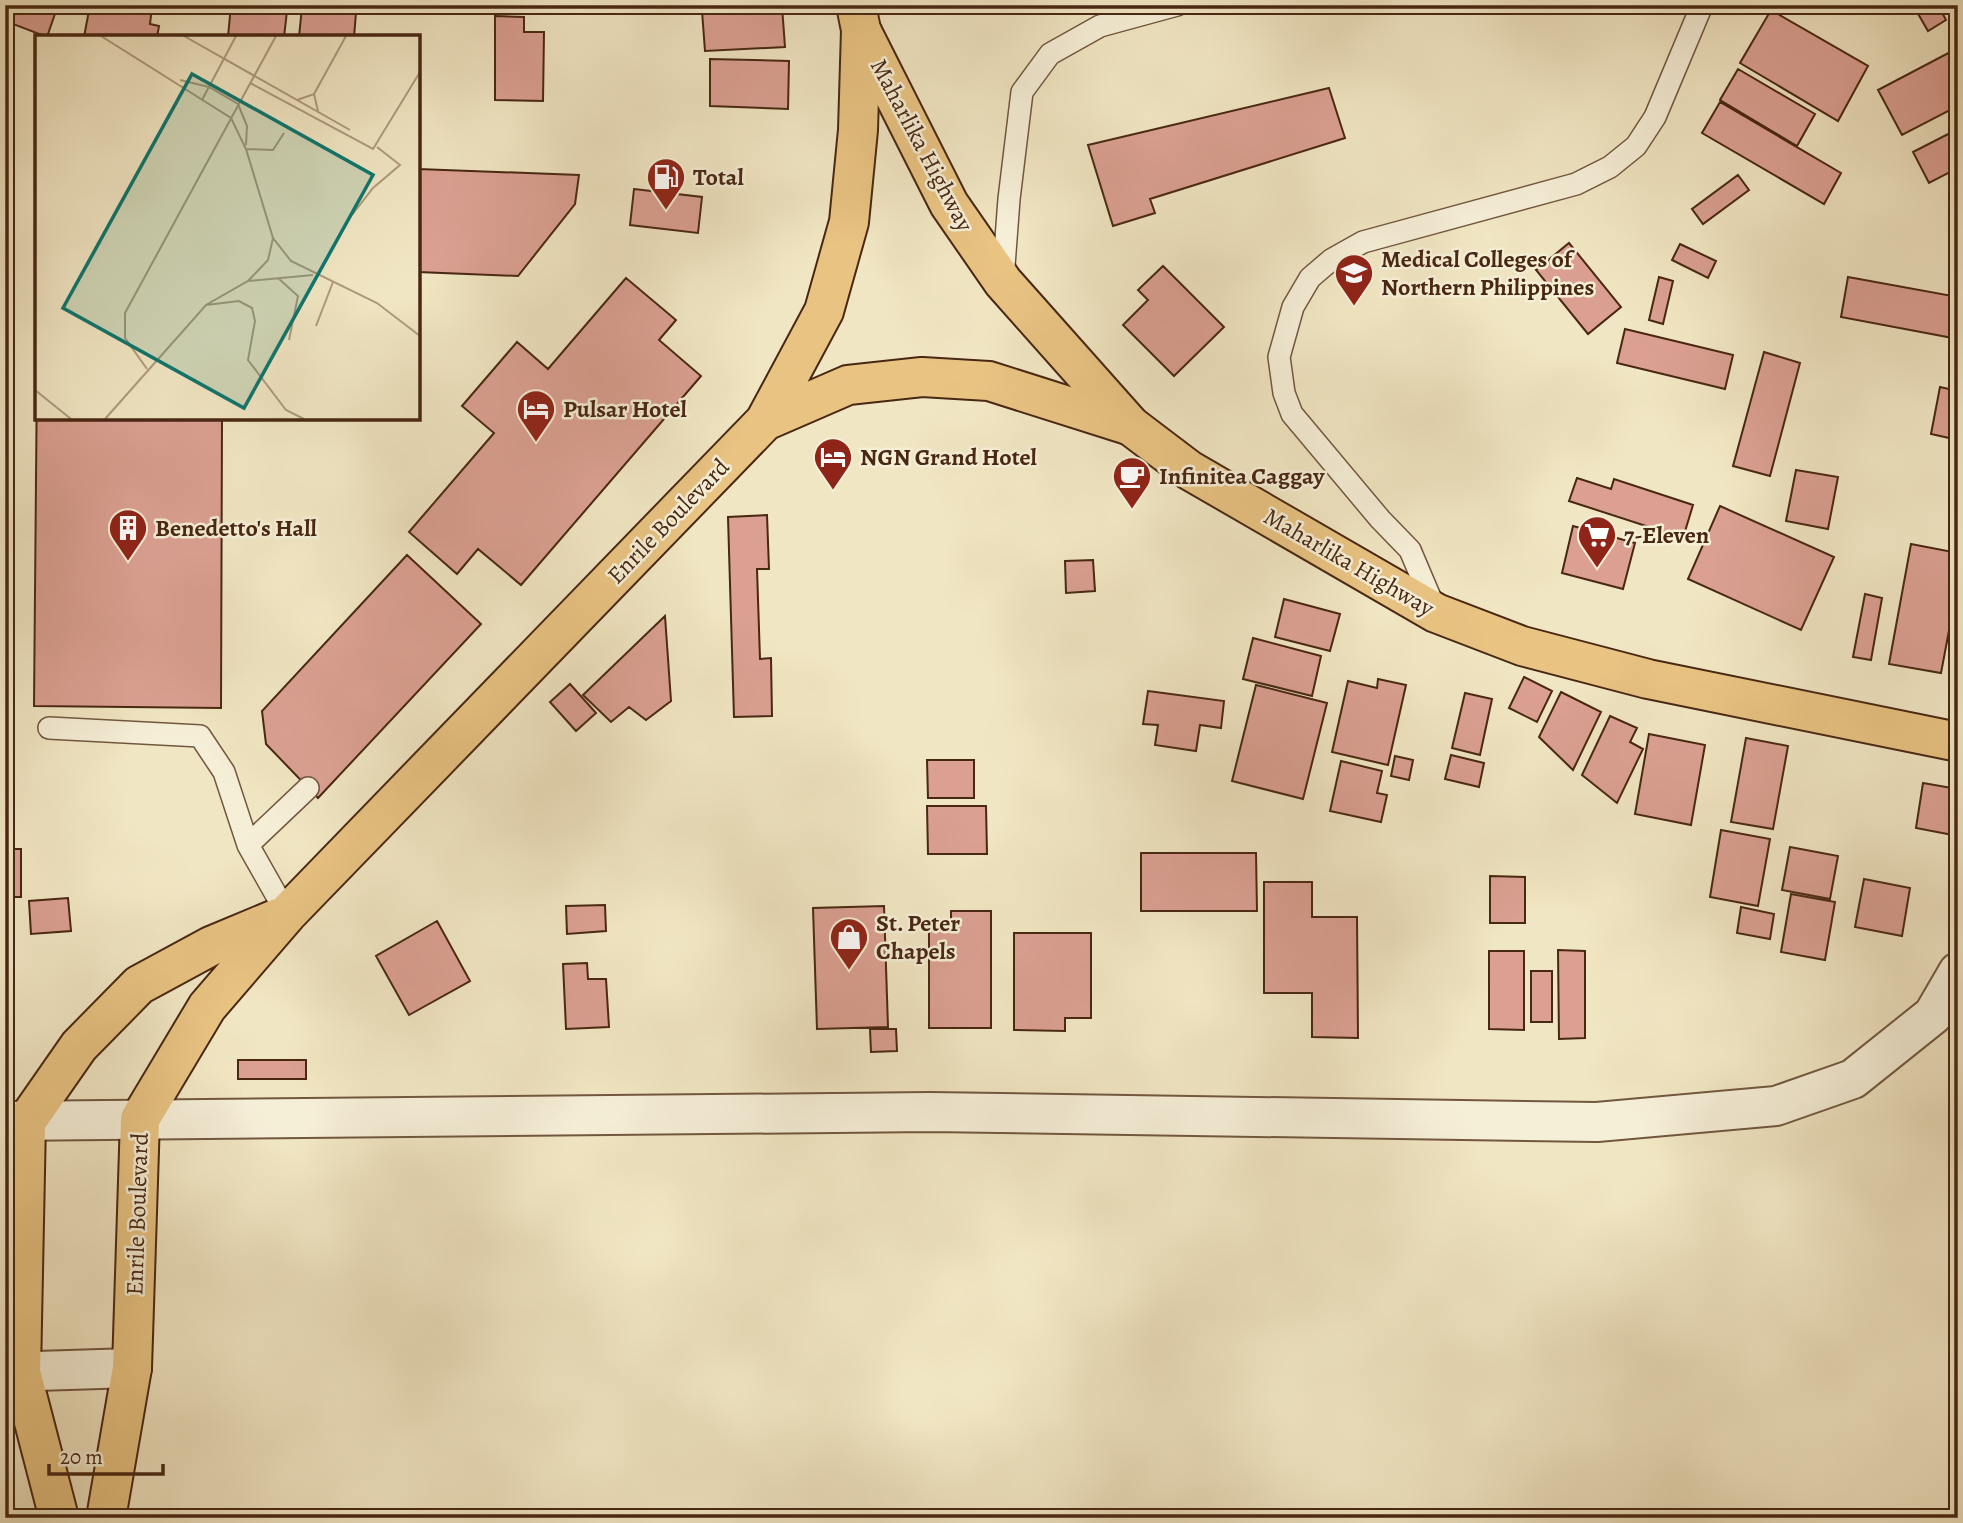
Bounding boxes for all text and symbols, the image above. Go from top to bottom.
inset map [35,35,420,420]
street label: Maharlika Highway [863,53,981,237]
fuel station icon: Total [645,156,687,211]
place label: Total [693,161,744,193]
place label: Medical Colleges of Northern Philippines [1381,243,1594,303]
school or university icon: Medical Colleges of Northern Philippines [1333,252,1375,307]
hotel icon: Pulsar Hotel [515,388,557,443]
place label: Pulsar Hotel [563,393,687,425]
hotel icon: NGN Grand Hotel [812,436,854,491]
place label: NGN Grand Hotel [860,441,1038,473]
street label: Enrile Boulevard [600,451,736,591]
cafe icon: Infinitea Caggay [1111,455,1153,510]
place label: Infinitea Caggay [1159,460,1325,492]
street label: Maharlika Highway [1258,500,1440,624]
building icon: Benedetto's Hall [107,507,149,562]
place label: Benedetto's Hall [155,512,318,544]
supermarket icon: 7-Eleven [1576,514,1618,569]
place label: 7-Eleven [1624,519,1710,551]
place label: St. Peter Chapels [876,907,960,967]
shop icon: St. Peter Chapels [828,916,870,971]
street label: Enrile Boulevard [118,1132,156,1296]
scale bar [49,1432,163,1476]
text: 20 m [60,1443,103,1471]

